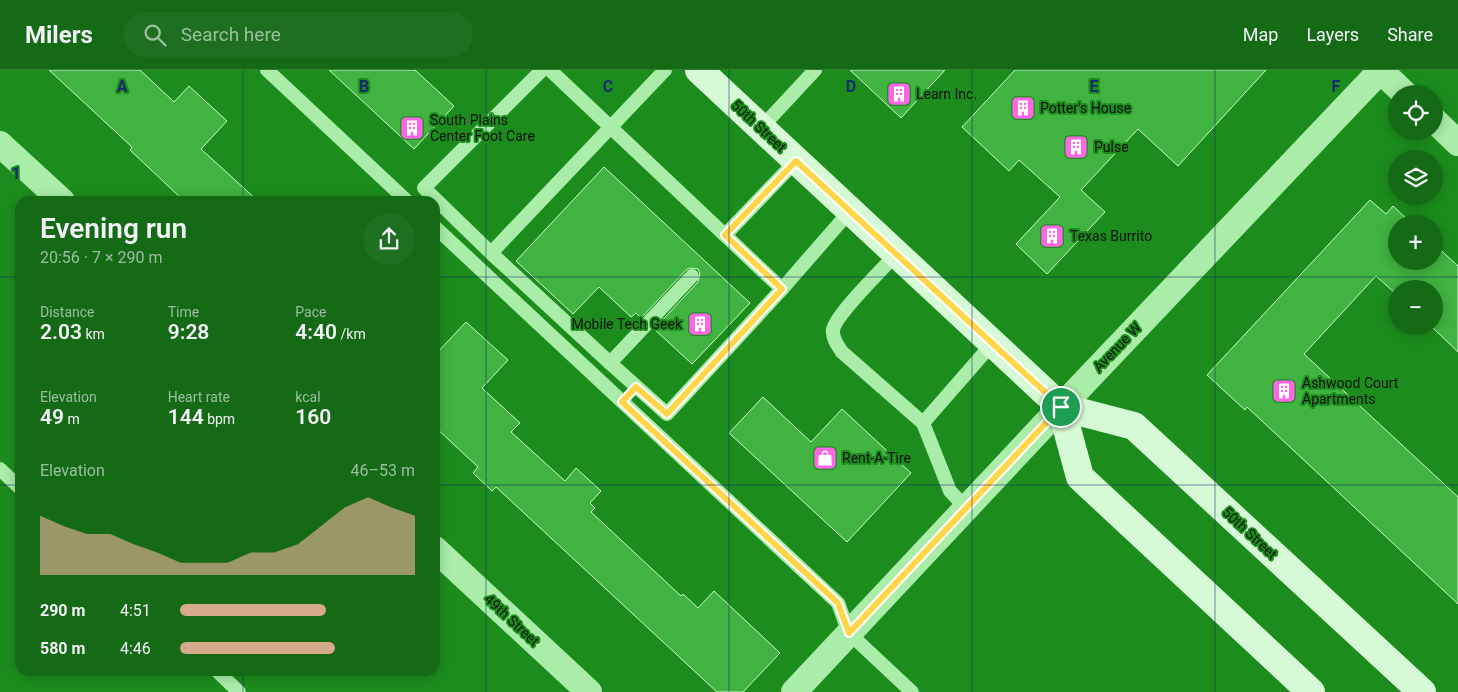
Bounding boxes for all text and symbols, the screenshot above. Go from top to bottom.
search box [123,12,473,57]
text: Milers [25,21,93,49]
icon: search [141,21,169,49]
text: Search here [181,23,281,46]
text: Map [1243,24,1278,45]
text: Layers [1306,24,1359,45]
text: Share [1387,24,1433,45]
text: A [117,77,128,96]
text: B [359,77,369,96]
text: C [603,77,613,96]
text: D [846,77,856,96]
text: E [1090,77,1099,96]
text: F [1332,77,1341,96]
building icon: Learn Inc. [886,81,912,107]
map controls [1388,85,1443,335]
button: locate [1388,85,1443,140]
place label: Learn Inc. [916,86,977,102]
building icon: Potter's House [1010,95,1036,121]
street label: 50th Street [729,97,790,155]
place label: Potter's House [1040,100,1131,116]
place label: South Plains Center Foot Care [430,112,535,144]
building icon: South Plains Center Foot Care [399,115,425,141]
building icon: Pulse [1063,134,1089,160]
place label: Pulse [1094,139,1129,155]
button: layers [1388,150,1443,205]
text: 1 [11,164,21,183]
text: Evening run [40,212,187,245]
button: share [363,213,415,265]
button: + [1388,215,1443,270]
building icon: Texas Burrito [1039,223,1065,249]
place label: Texas Burrito [1070,228,1152,244]
text: 20:56 · 7 × 290 m [40,248,162,267]
button: − [1388,280,1443,335]
text: Distance [40,304,95,320]
text: Time [168,304,199,320]
text: Pace [295,304,326,320]
building icon: Mobile Tech Geek [687,311,713,337]
place label: Mobile Tech Geek [571,316,683,332]
street label: Avenue W [1090,319,1145,375]
text: 2.03 [40,320,82,344]
text: 9:28 [168,320,209,344]
text: 4:40 [295,320,337,344]
text: km [82,326,105,342]
text: /km [337,326,366,342]
place label: Ashwood Court Apartments [1302,375,1399,407]
building icon: Ashwood Court Apartments [1271,378,1297,404]
pin [1040,386,1082,428]
text: Elevation [40,389,97,405]
text: Heart rate [168,389,230,405]
text: kcal [295,389,321,405]
icon: arrive [1047,393,1075,421]
text: 49 [40,405,64,429]
text: 144 [168,405,204,429]
text: 160 [295,405,331,429]
text: m [64,411,80,427]
text: bpm [204,411,235,427]
shop icon: Rent-A-Tire [812,445,838,471]
place label: Rent-A-Tire [842,450,911,466]
text: Elevation [40,461,105,480]
text: 46–53 m [351,461,415,480]
street label: 50th Street [1220,504,1281,562]
street label: 49th Street [482,591,543,649]
text: 290 m [40,601,85,620]
text: 4:51 [120,601,151,620]
text: 580 m [40,639,85,658]
text: 4:46 [120,639,151,658]

